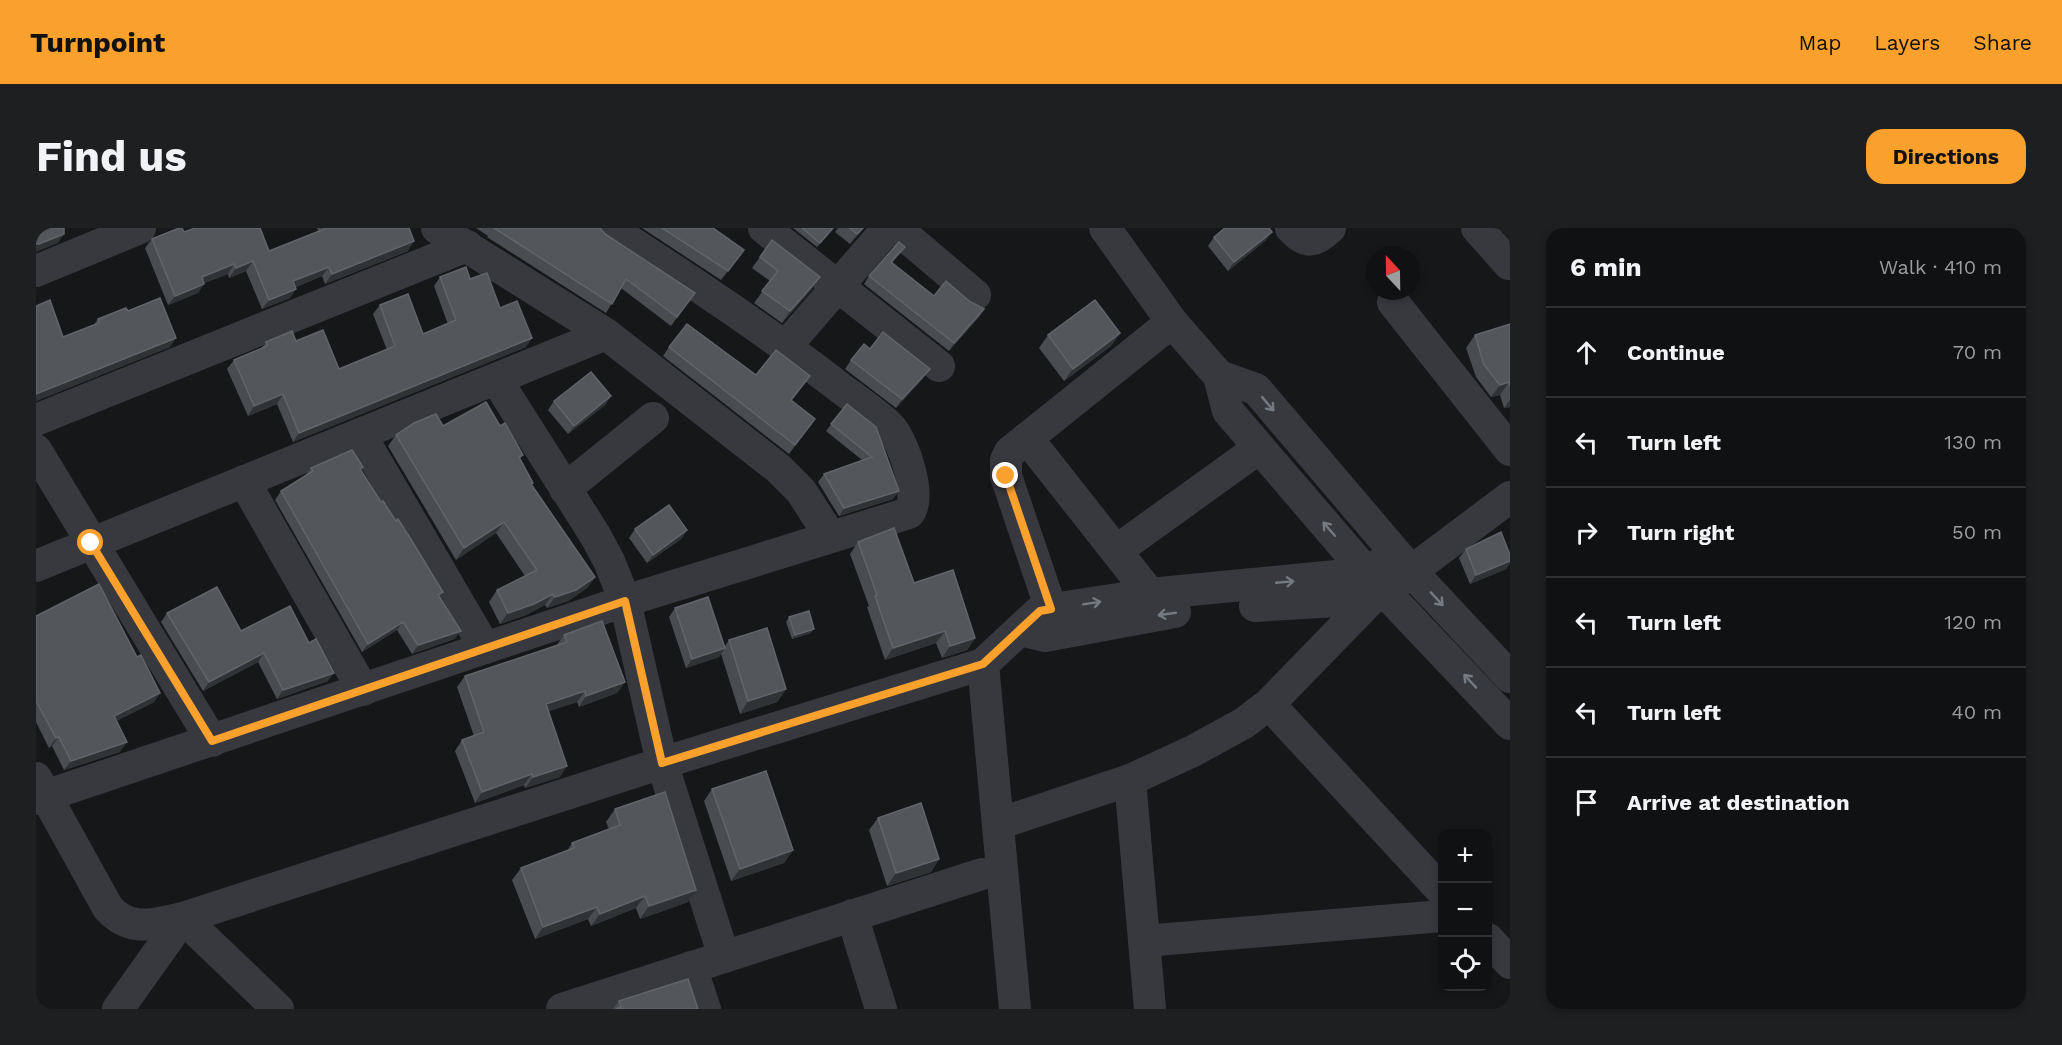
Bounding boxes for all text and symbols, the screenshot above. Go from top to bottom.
text: Turnpoint [30,26,165,59]
text: Map [1798,30,1841,55]
text: Layers [1874,30,1940,55]
text: Share [1973,30,2032,55]
button: Directions [1866,129,2026,184]
text: Find us [36,132,187,181]
north arrow [1366,246,1420,300]
text: 6 min [1570,252,1642,282]
text: Walk · 410 m [1879,255,2002,279]
icon: ahead [1570,336,1603,369]
text: Continue [1627,340,1725,365]
text: 70 m [1953,340,2002,364]
one-way arrow [1262,396,1275,412]
icon: left [1570,426,1603,459]
text: Turn left [1627,430,1721,455]
text: 130 m [1944,430,2002,454]
route end [992,462,1018,488]
icon: right [1570,516,1603,549]
text: Turn right [1627,520,1734,545]
text: 50 m [1952,520,2002,544]
one-way arrow [1322,522,1336,537]
route start [77,529,103,555]
one-way arrow [1275,576,1295,587]
one-way arrow [1430,591,1444,606]
one-way arrow [1081,597,1101,608]
icon: left [1570,606,1603,639]
one-way arrow [1157,608,1177,619]
text: Turn left [1627,610,1721,635]
text: 120 m [1944,610,2002,634]
one-way arrow [1463,674,1477,689]
icon: left [1570,696,1603,729]
text: Turn left [1627,700,1721,725]
text: 40 m [1951,700,2002,724]
icon: arrive [1570,786,1603,819]
text: Arrive at destination [1627,790,1850,815]
map controls [1438,829,1492,991]
button: + [1438,829,1492,883]
button: − [1438,883,1492,937]
button: locate [1438,937,1492,991]

